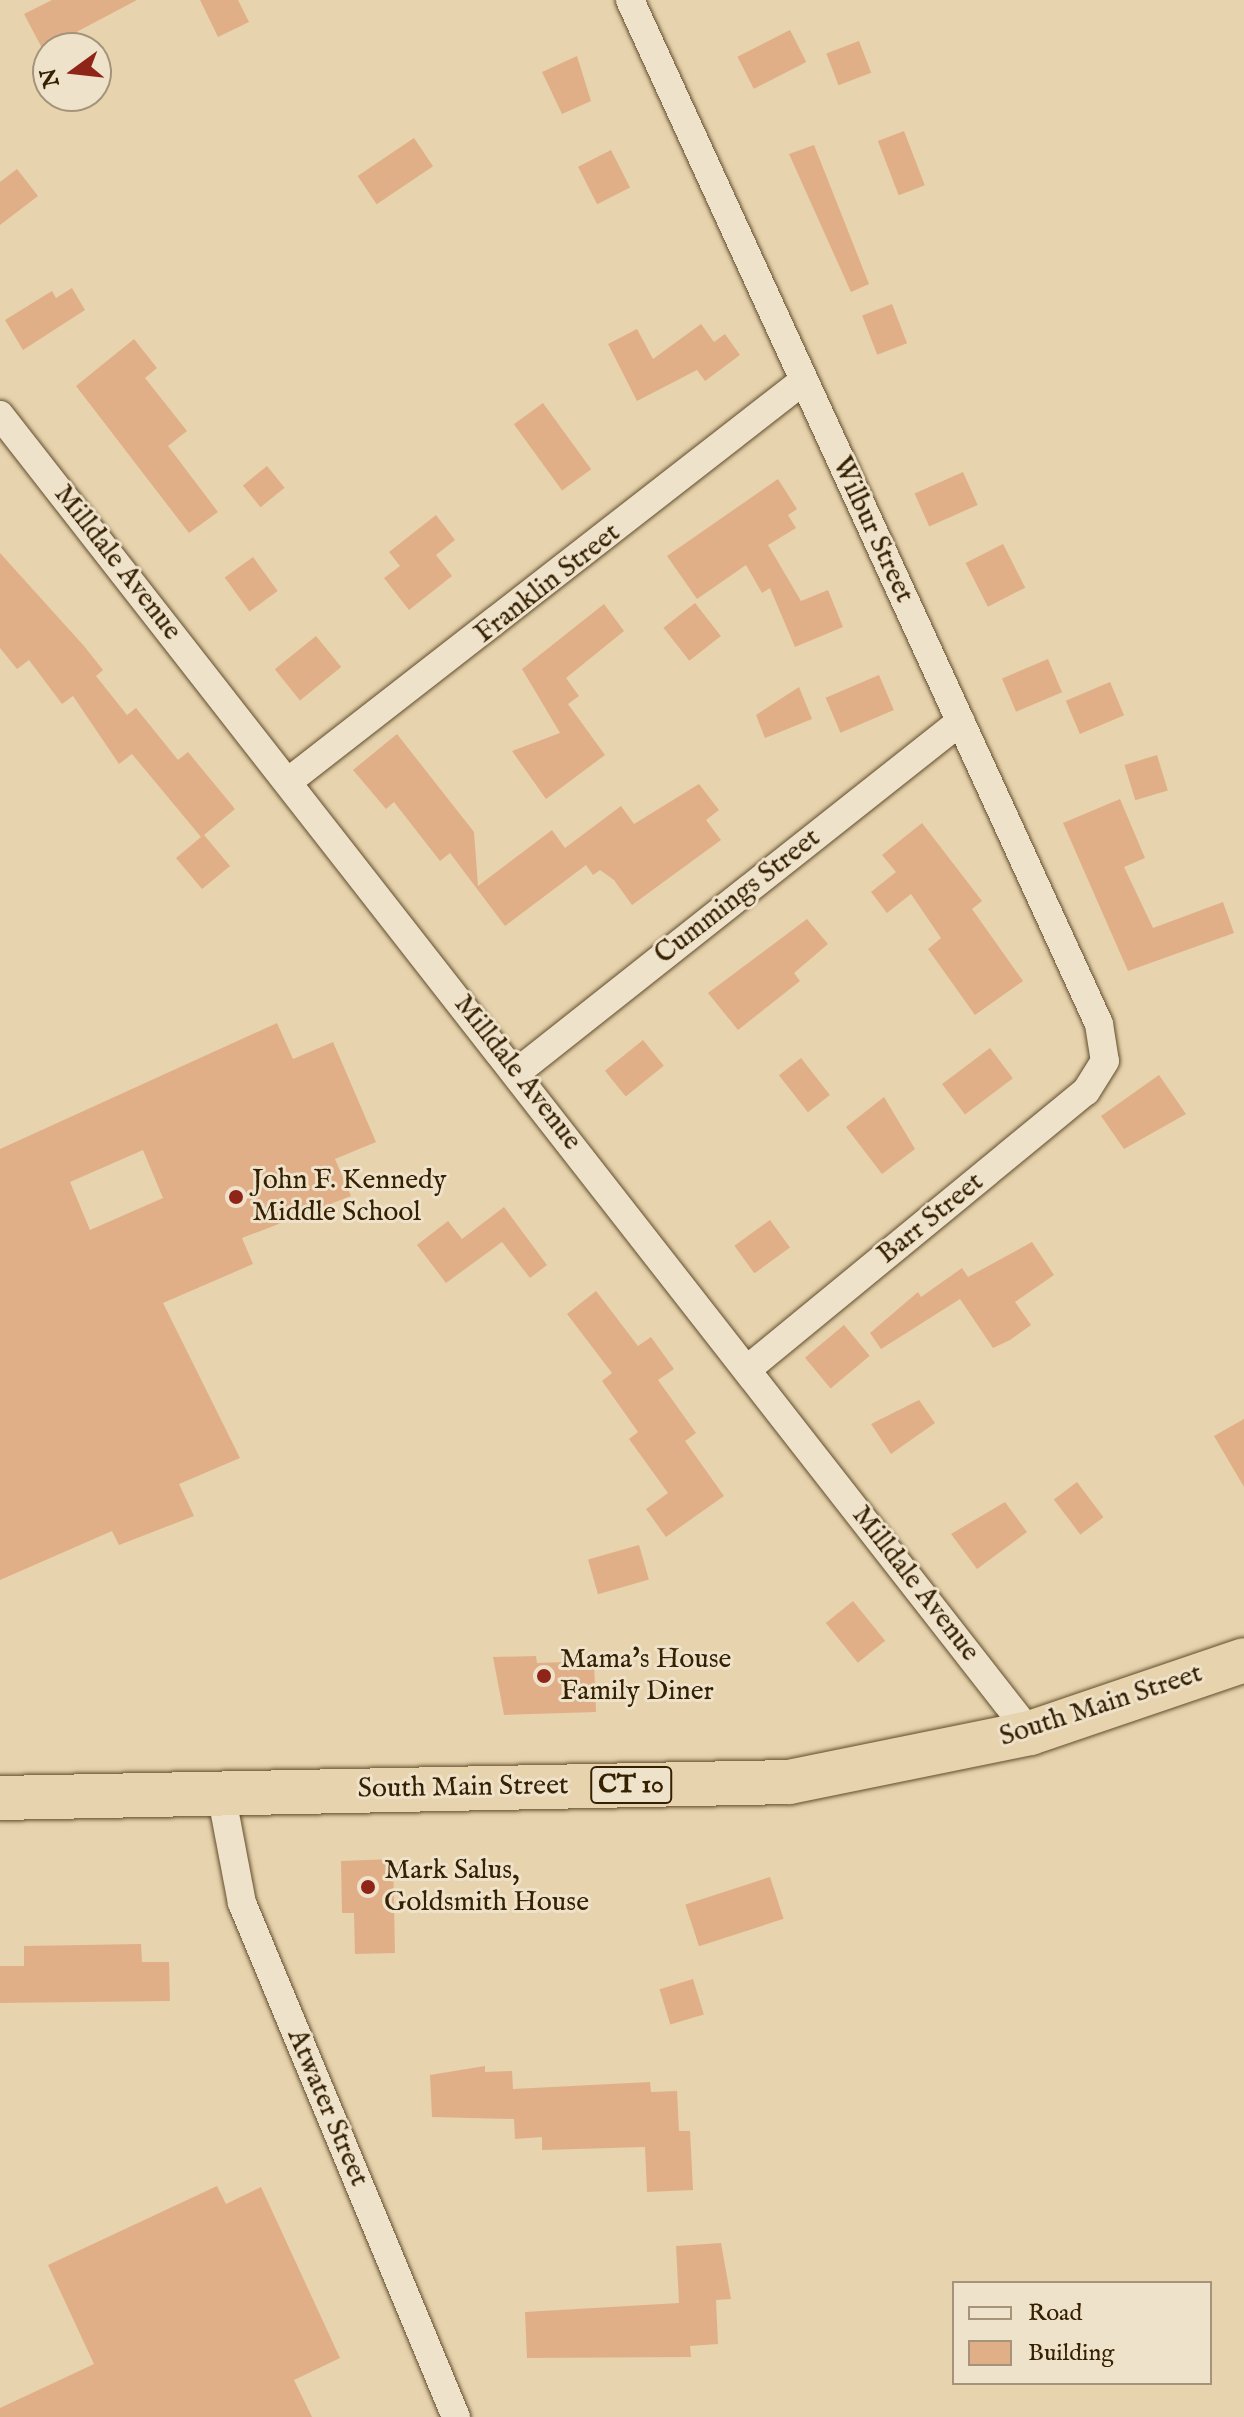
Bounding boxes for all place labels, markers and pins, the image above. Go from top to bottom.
place label: John F. Kennedy Middle School [252,1164,447,1230]
marker: John F. Kennedy Middle School [227,1188,245,1206]
place label: Mama's House Family Diner [560,1643,731,1709]
marker: Mama's House Family Diner [535,1667,553,1685]
place label: Mark Salus, Goldsmith House [384,1854,589,1920]
marker: Mark Salus, Goldsmith House [359,1878,377,1896]

